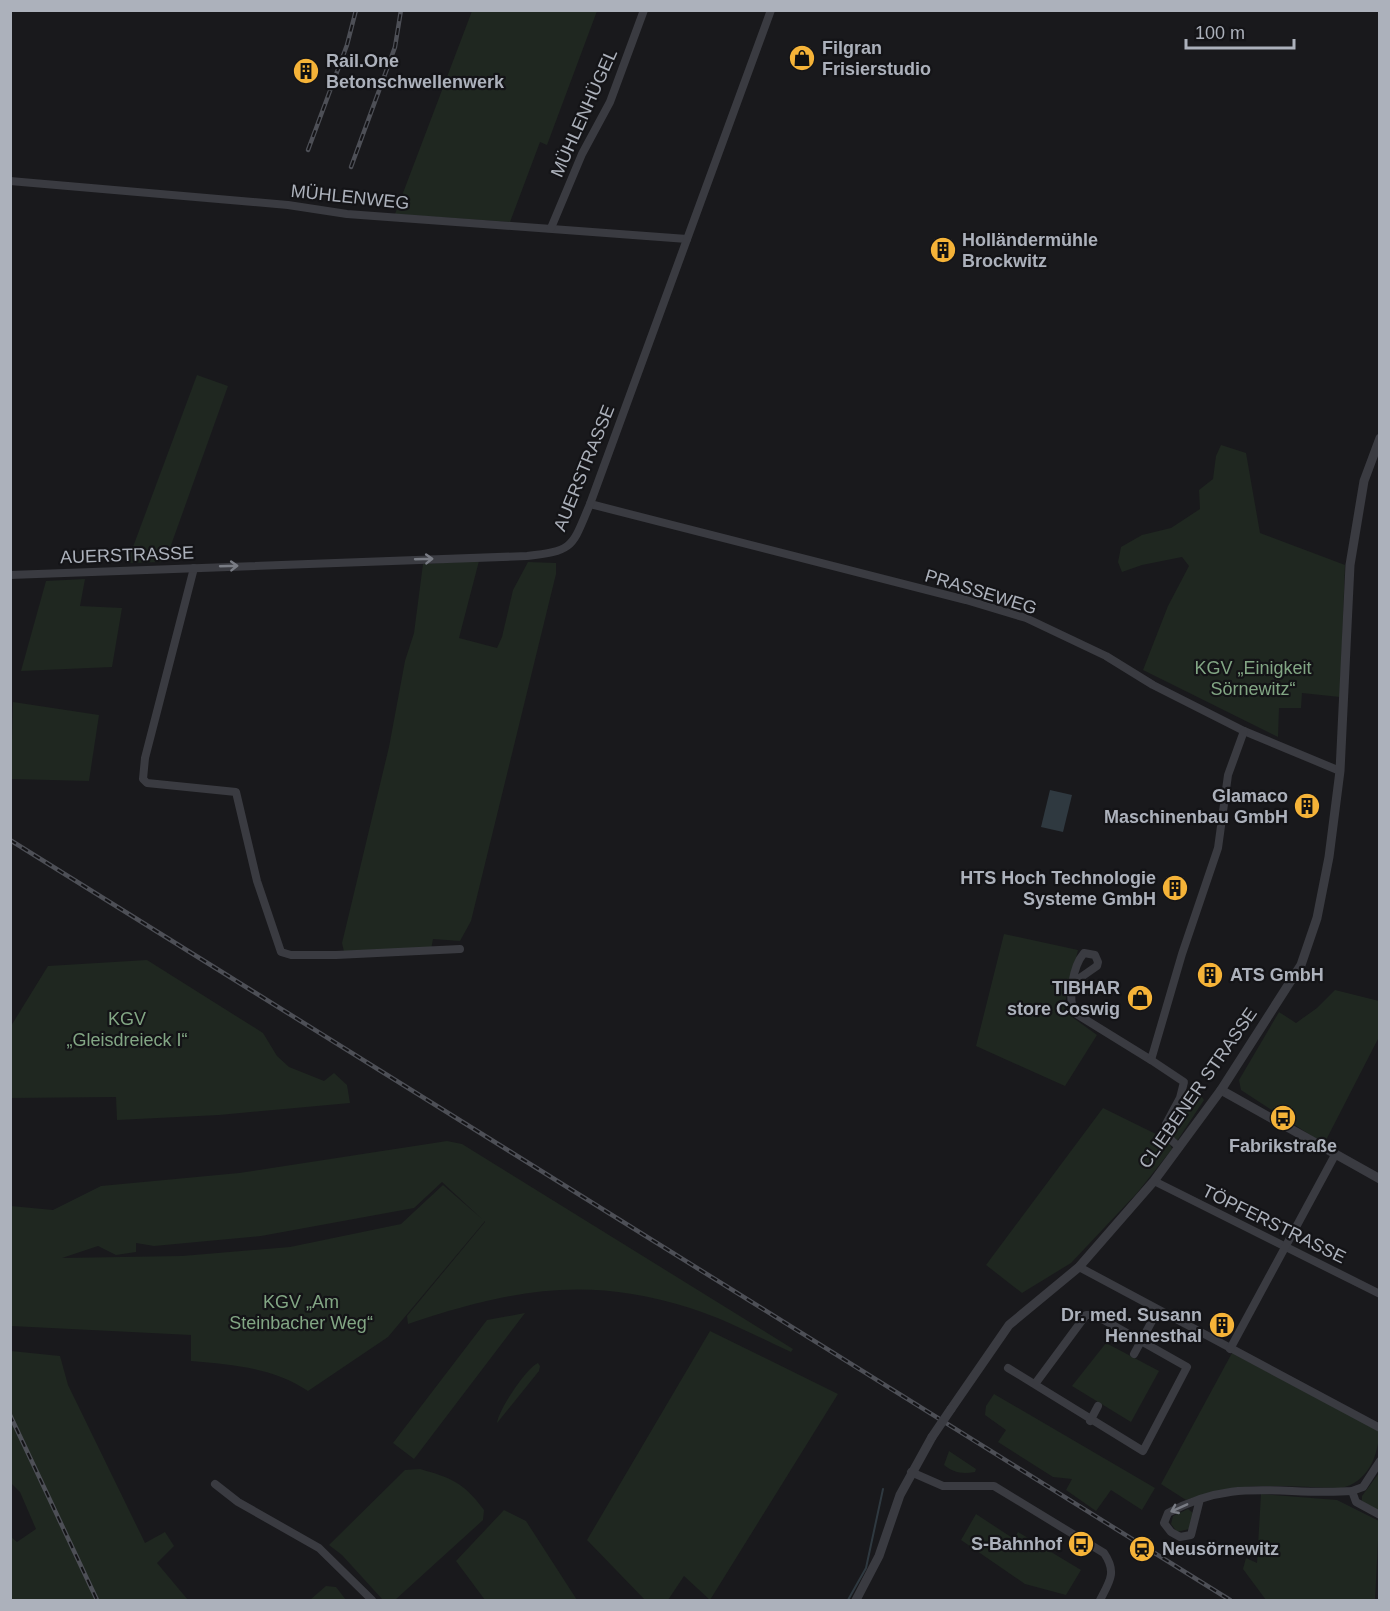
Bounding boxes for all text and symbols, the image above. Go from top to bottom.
scale bar [1186,12,1294,50]
text: 100 m [1195,23,1245,43]
place label: Filgran Frisierstudio [822,38,931,79]
shop icon: Filgran Frisierstudio [787,43,817,73]
street label: MÜHLENHÜGEL [547,46,621,180]
place label: Rail.One Betonschwellenwerk [326,51,505,92]
building icon: Rail.One Betonschwellenwerk [291,56,321,86]
street label: MÜHLENWEG [290,181,410,213]
place label: Holländermühle Brockwitz [962,230,1098,271]
building icon: Holländermühle Brockwitz [928,235,958,265]
street label: AUERSTRASSE [550,402,618,534]
street label: AUERSTRASSE [60,543,194,567]
one-way arrow [414,554,434,565]
one-way arrow [219,561,239,572]
street label: PRASSEWEG [923,565,1039,619]
park label: KGV „Einigkeit Sörnewitz“ [1194,658,1312,699]
place label: Glamaco Maschinenbau GmbH [1104,786,1288,827]
building icon: Glamaco Maschinenbau GmbH [1292,791,1322,821]
place label: HTS Hoch Technologie Systeme GmbH [960,868,1156,909]
building icon: HTS Hoch Technologie Systeme GmbH [1160,873,1190,903]
building icon: ATS GmbH [1195,960,1225,990]
place label: ATS GmbH [1230,965,1324,985]
place label: TIBHAR store Coswig [1007,978,1120,1019]
shop icon: TIBHAR store Coswig [1125,983,1155,1013]
street label: CLIEBENER STRASSE [1135,1004,1261,1172]
park label: KGV „Gleisdreieck I“ [66,1009,188,1050]
bus stop icon: Fabrikstraße [1268,1103,1298,1133]
place label: Fabrikstraße [1229,1136,1337,1156]
street label: TÖPFERSTRASSE [1199,1181,1349,1267]
park label: KGV „Am Steinbacher Weg“ [229,1292,373,1333]
place label: Dr. med. Susann Hennesthal [1061,1305,1202,1346]
building icon: Dr. med. Susann Hennesthal [1207,1310,1237,1340]
one-way arrow [1170,1503,1188,1514]
bus stop icon: S-Bahnhof [1066,1529,1096,1559]
place label: S-Bahnhof [971,1534,1063,1554]
station icon: Neusörnewitz [1127,1534,1157,1564]
place label: Neusörnewitz [1162,1539,1279,1559]

